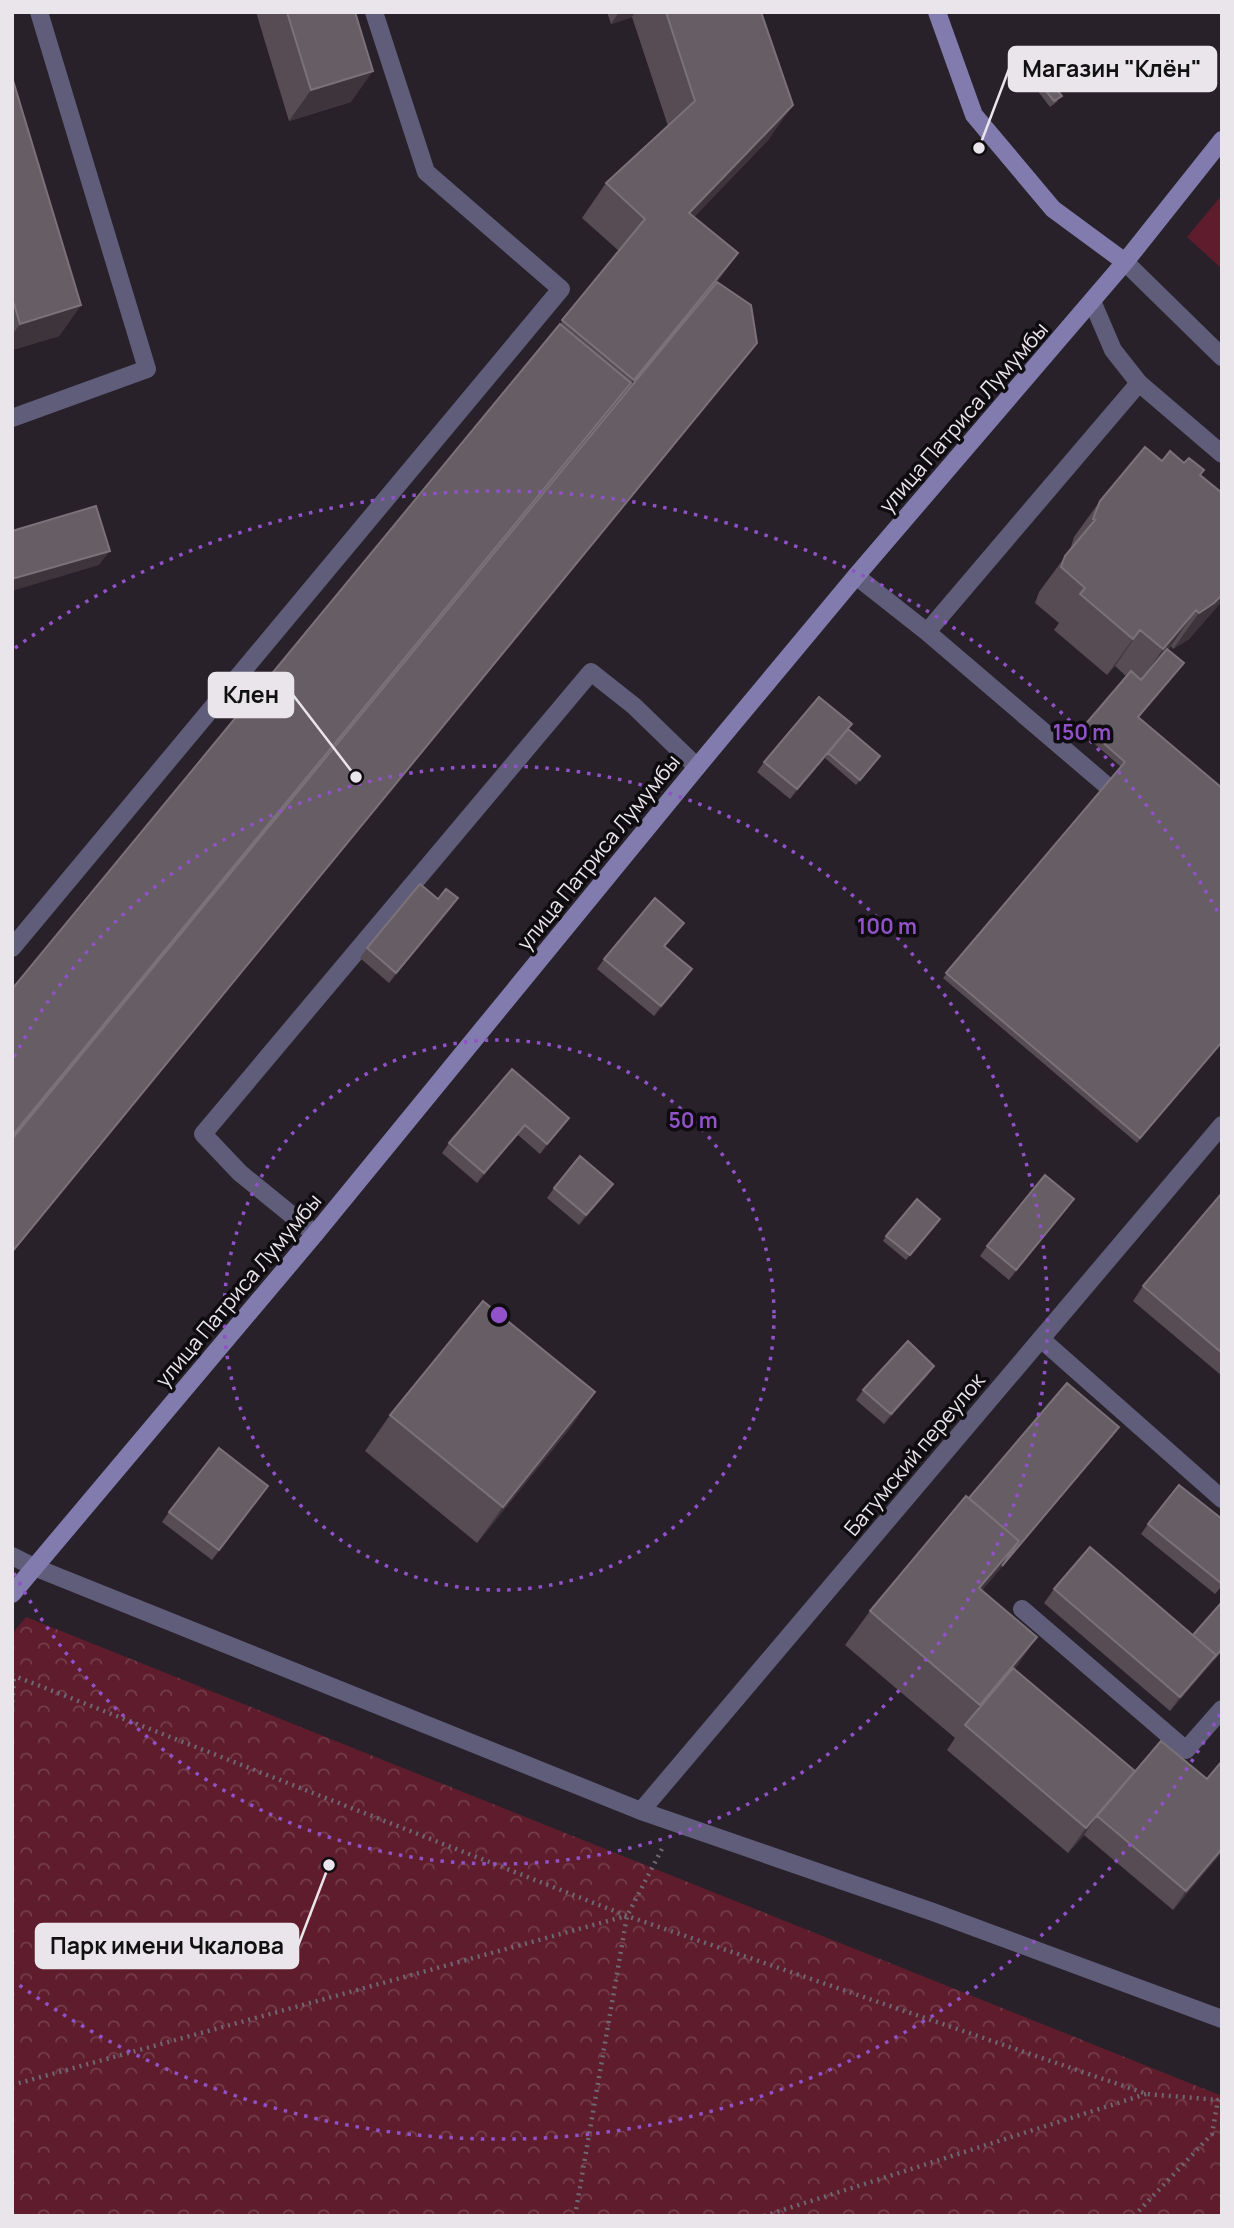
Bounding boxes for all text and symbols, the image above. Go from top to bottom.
callout: Магазин "Клён" [1009,47,1216,91]
text: Магазин "Клён" [1022,52,1202,84]
street label: улица Патриса Лумумбы [872,316,1054,518]
callout: Клен [209,673,293,717]
text: Клен [223,678,279,710]
text: 150 m [1053,718,1111,746]
street label: улица Патриса Лумумбы [510,748,686,956]
text: 100 m [857,912,917,940]
text: 50 m [668,1106,718,1134]
street label: улица Патриса Лумумбы [149,1187,327,1393]
centre of rings [487,1303,511,1327]
street label: Батумский переулок [837,1366,991,1541]
callout: Парк имени Чкалова [36,1924,298,1968]
text: Парк имени Чкалова [50,1929,284,1961]

